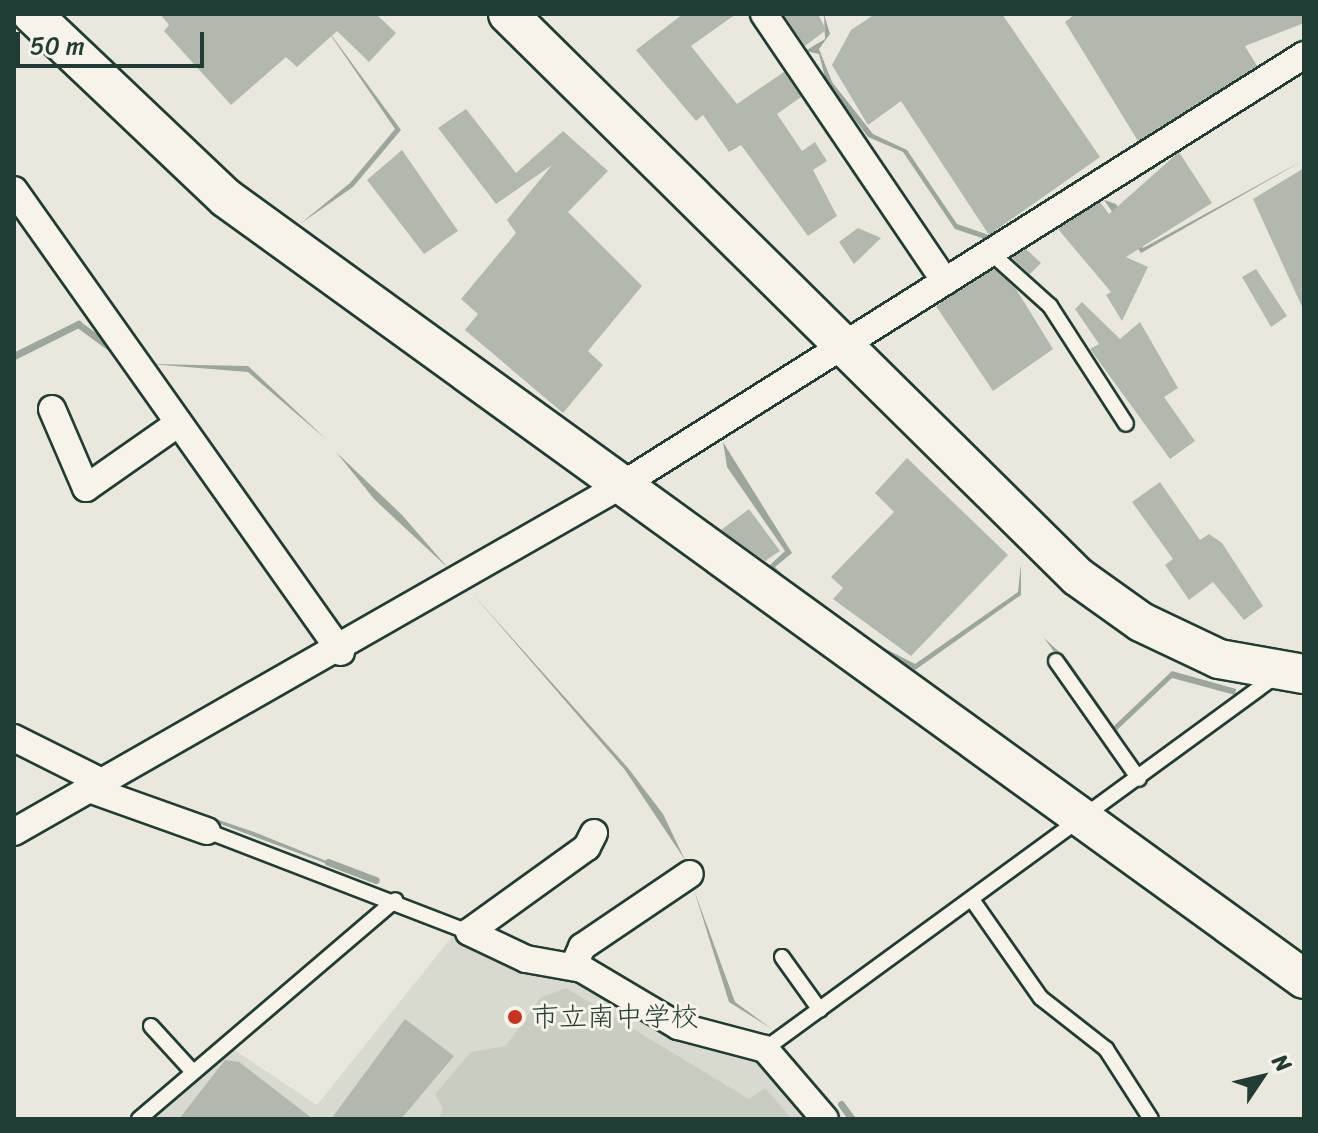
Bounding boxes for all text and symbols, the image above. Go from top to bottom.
scale bar [20,16,208,66]
text: 50 m [30,25,85,67]
place label: 市立南中学校 [531,1000,699,1034]
marker: 市立南中学校 [506,1008,524,1026]
north arrow [1222,1037,1302,1117]
text: N [1262,1046,1302,1080]

